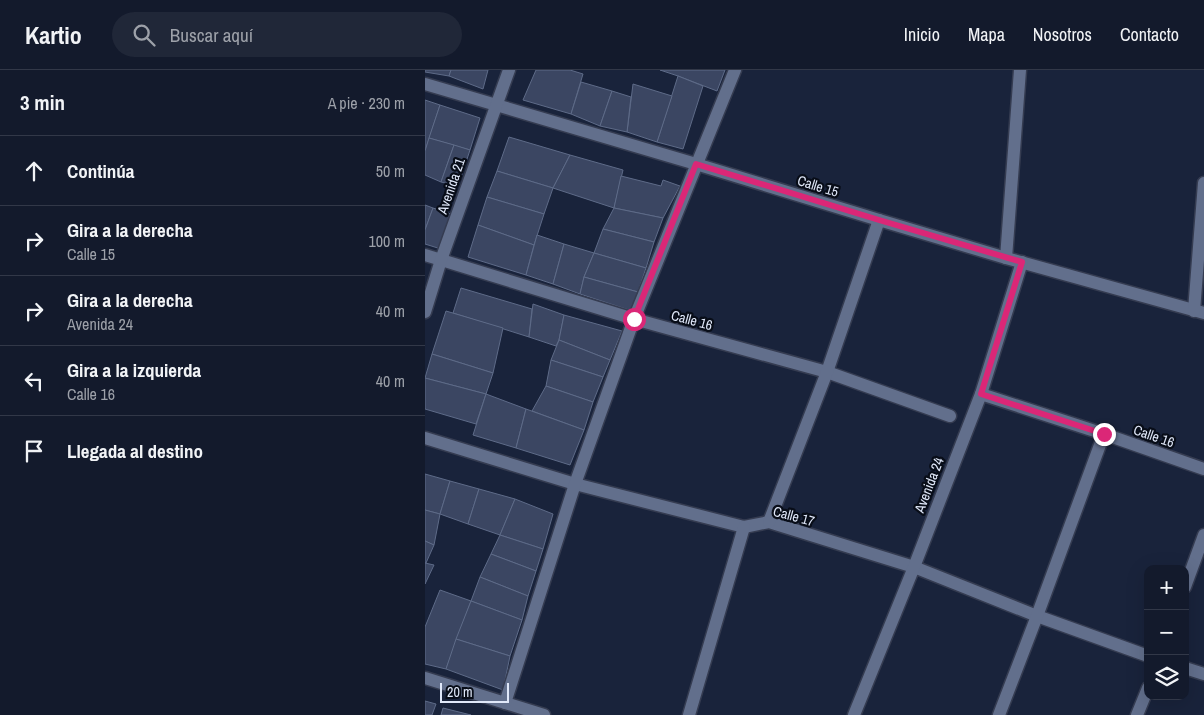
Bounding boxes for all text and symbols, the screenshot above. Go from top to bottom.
search box [112,12,462,57]
text: Kartio [25,19,82,51]
icon: search [130,21,158,49]
text: Buscar aquí [170,22,253,48]
text: Inicio [904,22,940,47]
text: Mapa [968,22,1005,47]
text: Nosotros [1033,22,1092,47]
text: Contacto [1120,22,1179,47]
text: 3 min [20,88,65,117]
text: A pie · 230 m [328,92,405,114]
street label: Avenida 21 [433,155,469,217]
icon: ahead [20,157,48,185]
text: Continúa [67,158,135,184]
text: 50 m [376,160,405,182]
street label: Calle 15 [795,171,841,201]
text: Gira a la derecha [67,217,193,243]
icon: right [20,227,48,255]
text: 100 m [369,230,405,252]
text: Calle 15 [67,243,115,265]
text: Gira a la derecha [67,287,193,313]
icon: right [20,297,48,325]
text: 40 m [376,300,405,322]
street label: Calle 16 [669,306,715,334]
route start [623,308,646,331]
text: Avenida 24 [67,313,133,335]
text: Gira a la izquierda [67,357,201,383]
icon: left [20,367,48,395]
text: 40 m [376,370,405,392]
text: Calle 16 [67,383,115,405]
street label: Calle 16 [1131,421,1177,451]
route end [1093,423,1116,446]
icon: arrive [20,437,48,465]
text: Llegada al destino [67,438,203,464]
street label: Avenida 24 [910,454,948,516]
street label: Calle 17 [771,502,817,530]
map controls [1144,565,1189,700]
button: + [1144,565,1189,610]
button: − [1144,610,1189,655]
button: layers [1144,655,1189,700]
scale bar [440,680,509,703]
text: 20 m [447,683,473,701]

